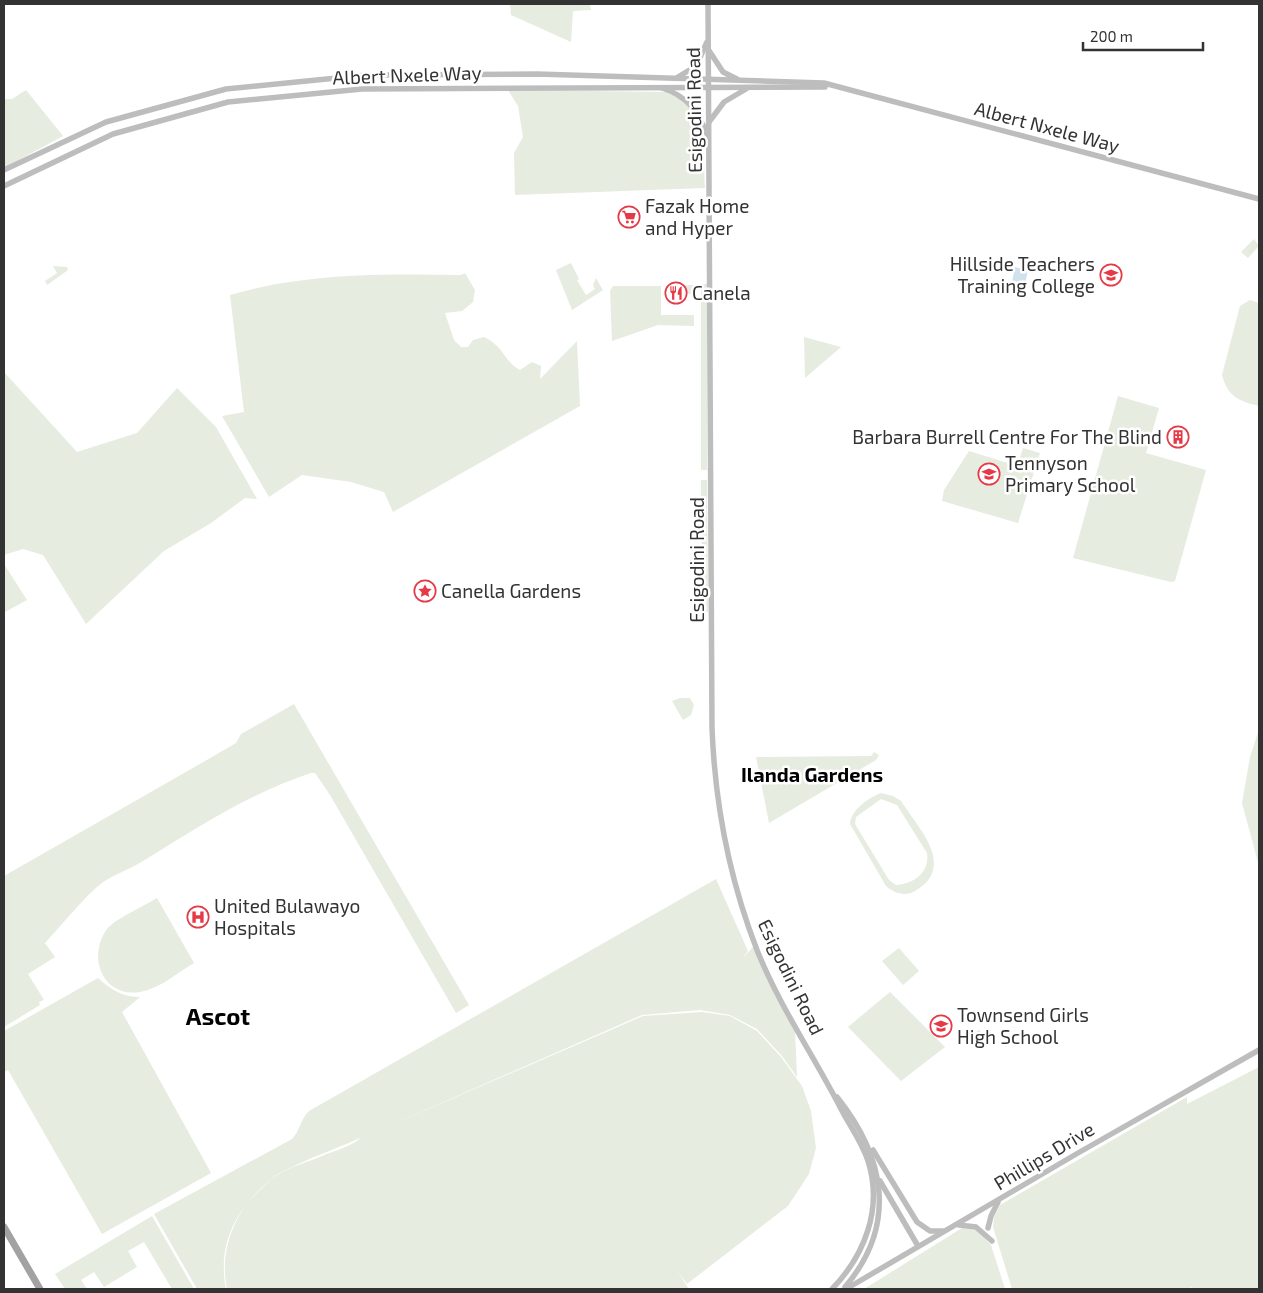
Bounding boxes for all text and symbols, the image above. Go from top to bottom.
scale bar [1083,20,1203,52]
text: 200 m [1090,27,1133,45]
street label: Esigodini Road [681,47,706,173]
street label: Albert Nxele Way [332,60,482,89]
street label: Albert Nxele Way [972,96,1122,157]
place label: Fazak Home and Hyper [645,194,749,239]
supermarket icon: Fazak Home and Hyper [617,205,641,229]
place label: Hillside Teachers Training College [950,252,1095,297]
school or university icon: Hillside Teachers Training College [1099,263,1123,287]
restaurant icon: Canela [664,281,688,305]
place label: Canela [692,281,751,304]
place label: Barbara Burrell Centre For The Blind [852,425,1162,448]
building icon: Barbara Burrell Centre For The Blind [1166,425,1190,449]
place label: Tennyson Primary School [1005,451,1136,496]
school or university icon: Tennyson Primary School [977,462,1001,486]
street label: Esigodini Road [685,497,708,623]
place icon: Canella Gardens [413,579,437,603]
place label: Canella Gardens [441,579,581,602]
district label: Ilanda Gardens [741,762,883,786]
place label: United Bulawayo Hospitals [214,894,360,939]
hospital icon: United Bulawayo Hospitals [186,905,210,929]
street label: Esigodini Road [754,915,829,1038]
district label: Ascot [186,1001,250,1030]
place label: Townsend Girls High School [957,1003,1089,1048]
school or university icon: Townsend Girls High School [929,1014,953,1038]
street label: Phillips Drive [989,1117,1098,1195]

